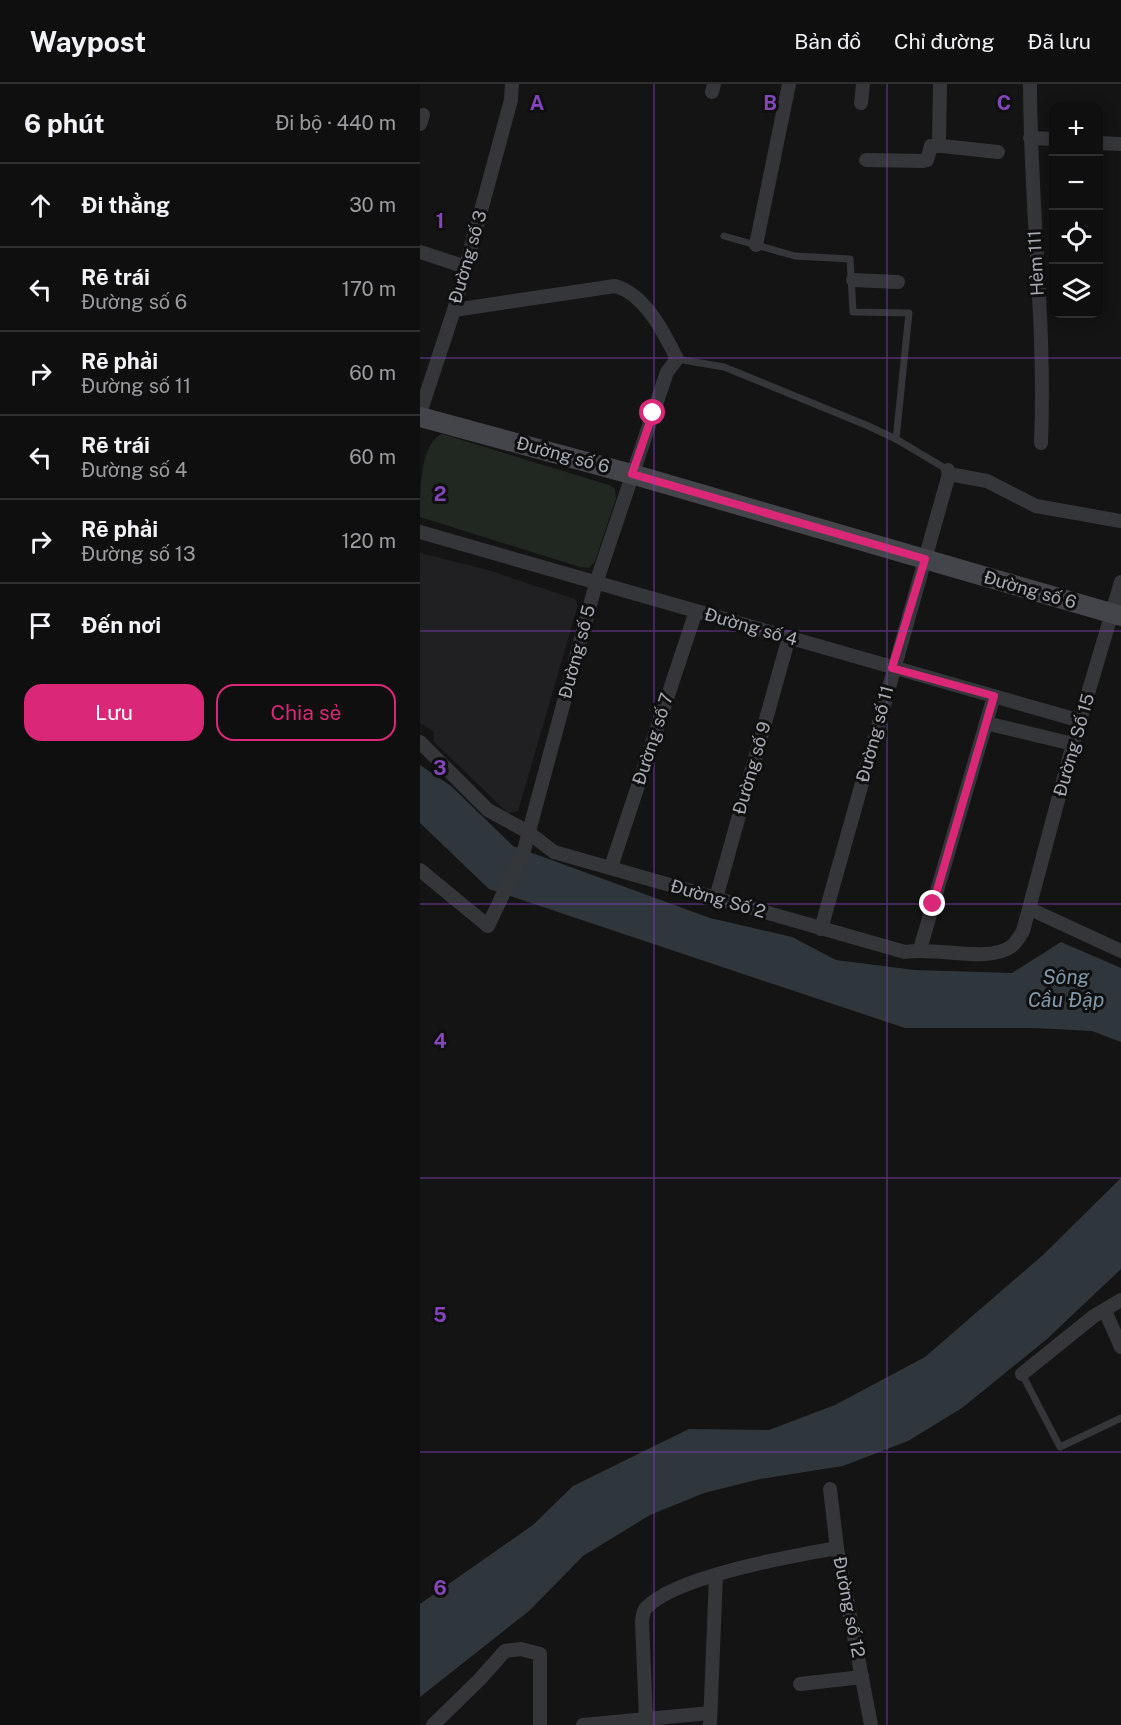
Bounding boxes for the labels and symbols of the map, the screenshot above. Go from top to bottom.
text: A [530,91,544,115]
text: B [763,91,777,115]
text: C [997,91,1011,115]
street label: Đường số 3 [444,208,491,306]
text: 1 [436,209,444,233]
street label: Hẻm 111 [1023,230,1048,296]
route start [639,399,665,425]
street label: Đường số 6 [514,432,612,477]
text: 2 [434,482,446,506]
street label: Đường số 6 [981,566,1079,613]
street label: Đường số 5 [554,603,599,701]
street label: Đường số 4 [702,603,800,650]
street label: Đường số 11 [852,683,897,784]
street label: Đường số 7 [628,690,677,787]
street label: Đường Số 15 [1049,691,1098,799]
street label: Đường số 9 [728,719,775,817]
text: 3 [433,756,447,780]
street label: Đường Số 2 [668,875,768,922]
route end [919,890,945,916]
water label: Sông Cầu Đập [1028,965,1104,1012]
text: 4 [433,1029,447,1053]
text: 5 [433,1303,447,1327]
street label: Đường số 12 [829,1555,870,1659]
text: 6 [433,1576,447,1600]

